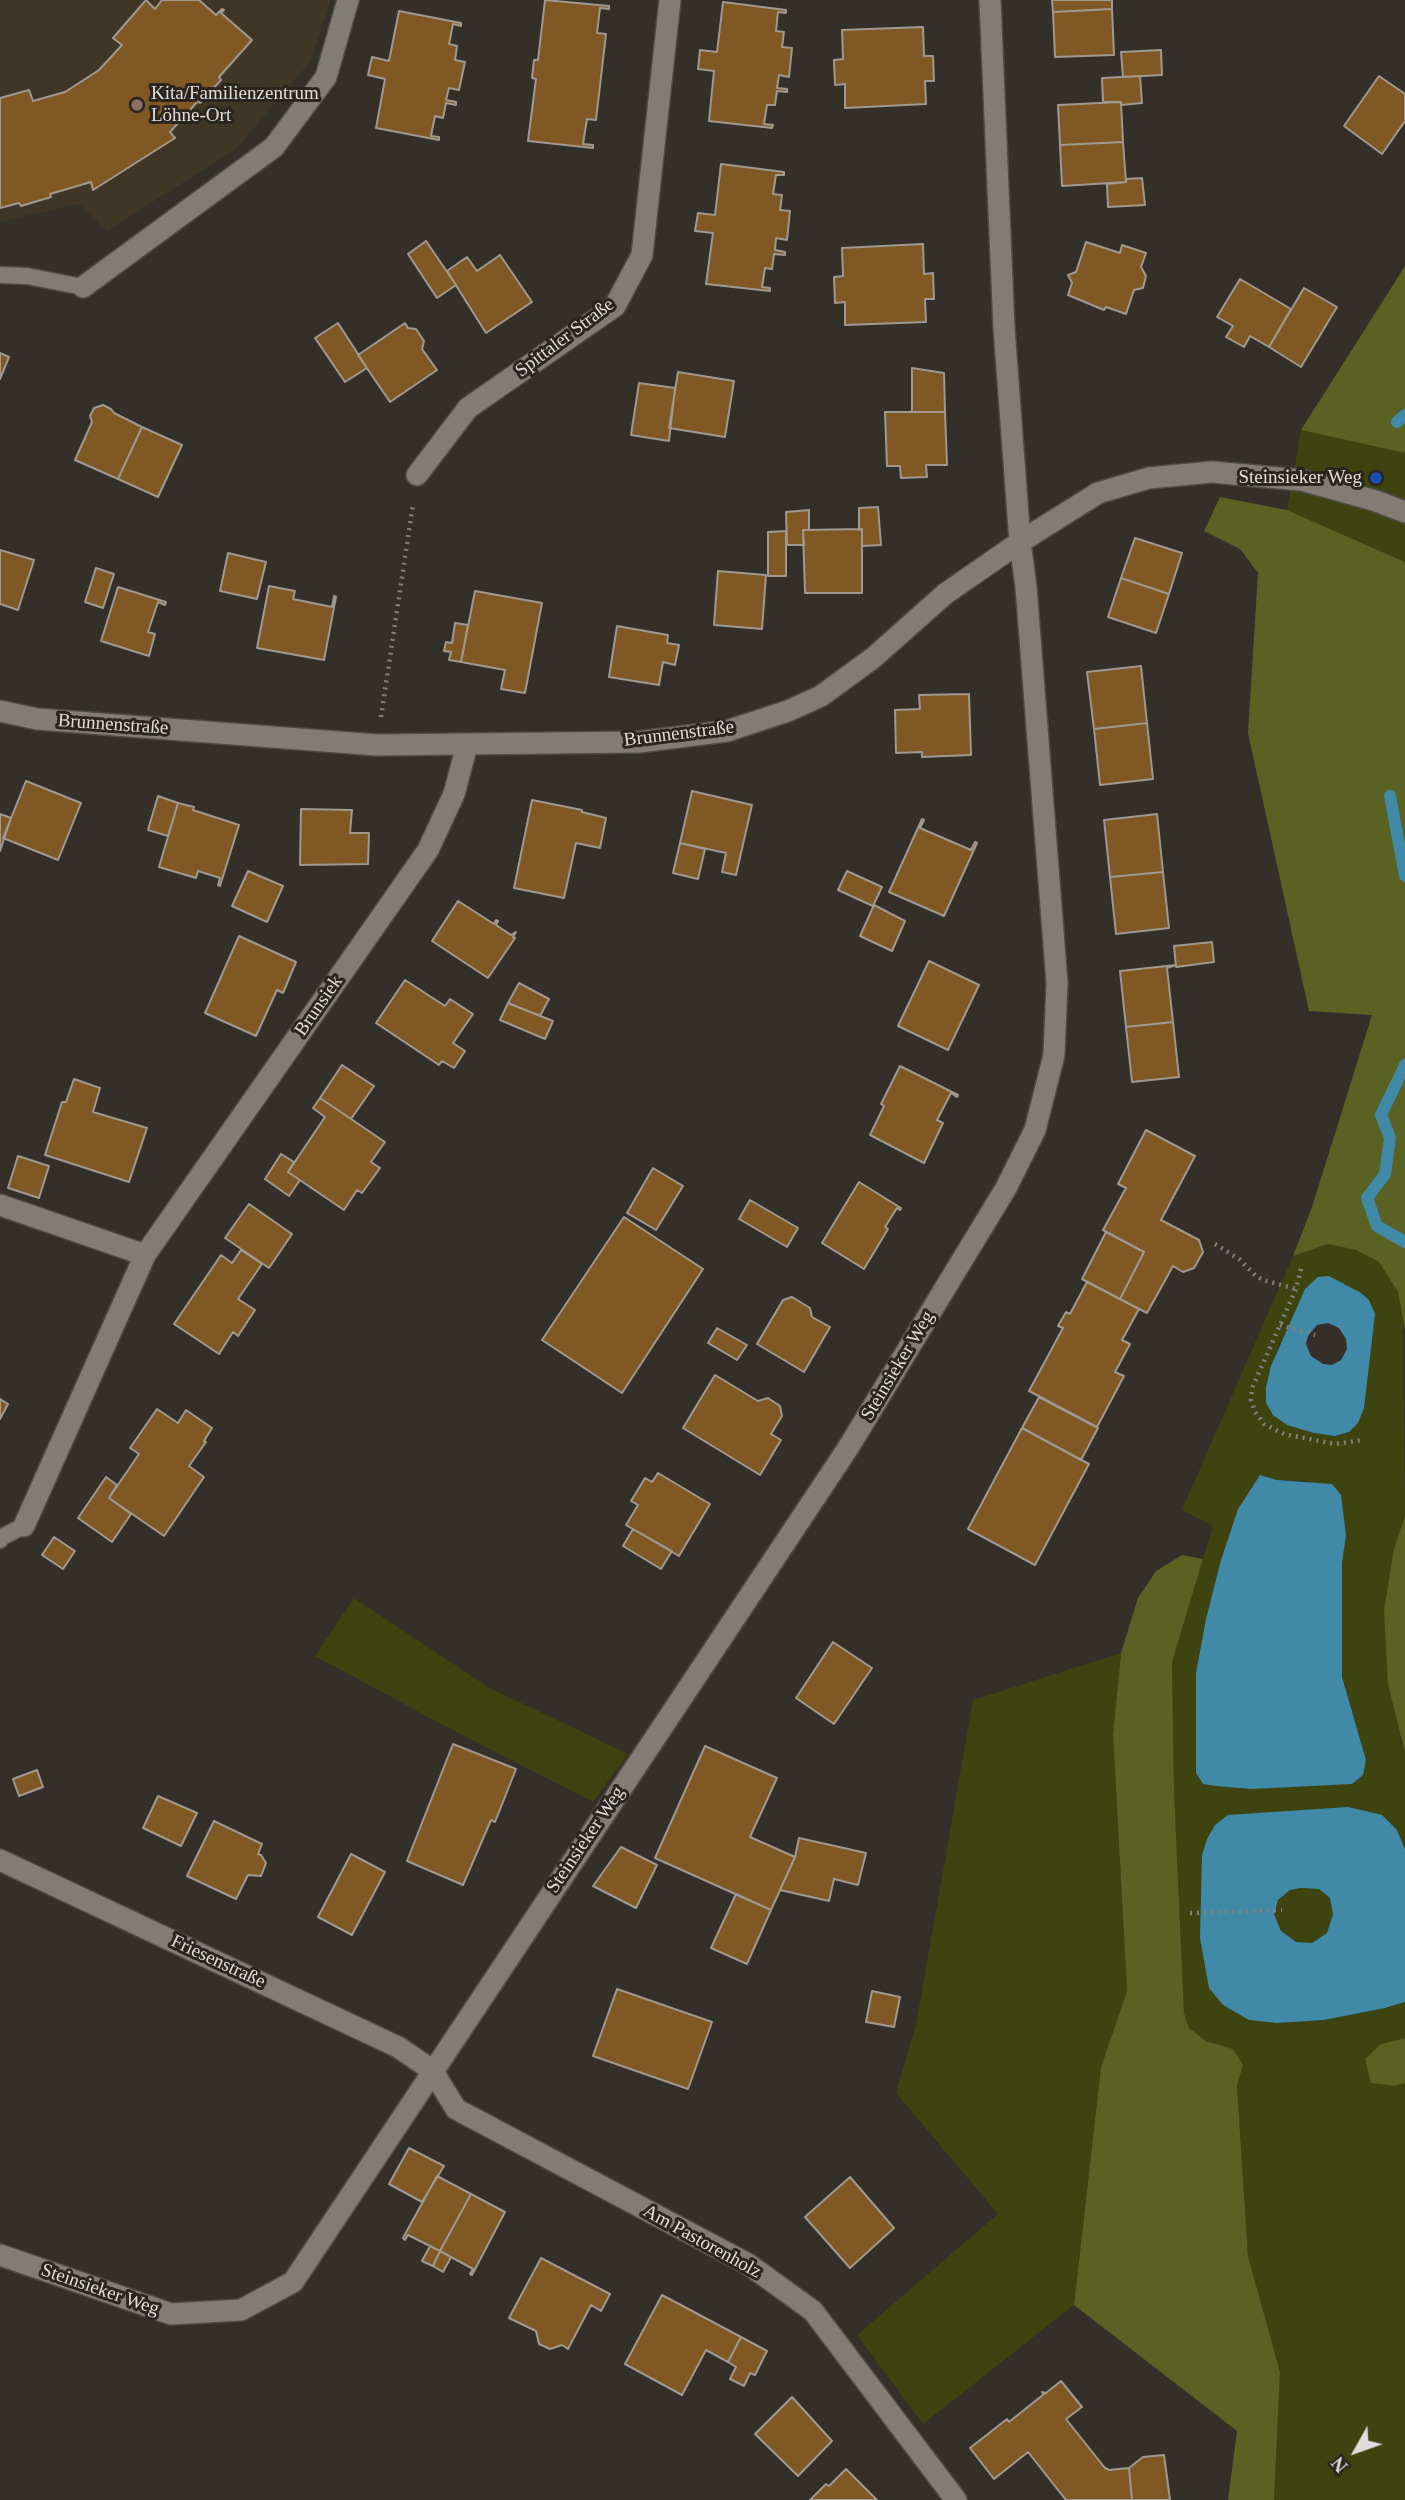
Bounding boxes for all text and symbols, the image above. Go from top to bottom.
place label: Kita/Familienzentrum Löhne-Ort [151,83,319,127]
marker: Kita/Familienzentrum Löhne-Ort [129,97,145,113]
street label: Spittaler Straße [511,293,619,383]
place label: Steinsieker Weg [1238,467,1362,489]
marker: Steinsieker Weg [1368,470,1384,486]
street label: Brunnenstraße [57,710,169,740]
street label: Brunnenstraße [623,716,735,752]
street label: Brunsiek [290,971,348,1041]
street label: Steinsieker Weg [856,1307,940,1425]
street label: Steinsieker Weg [542,1782,630,1898]
street label: Friesenstraße [167,1930,269,1994]
street label: Am Pastorenholz [639,2200,765,2284]
street label: Steinsieker Weg [38,2259,162,2321]
north arrow [1321,2416,1391,2486]
text: N [1327,2453,1352,2477]

